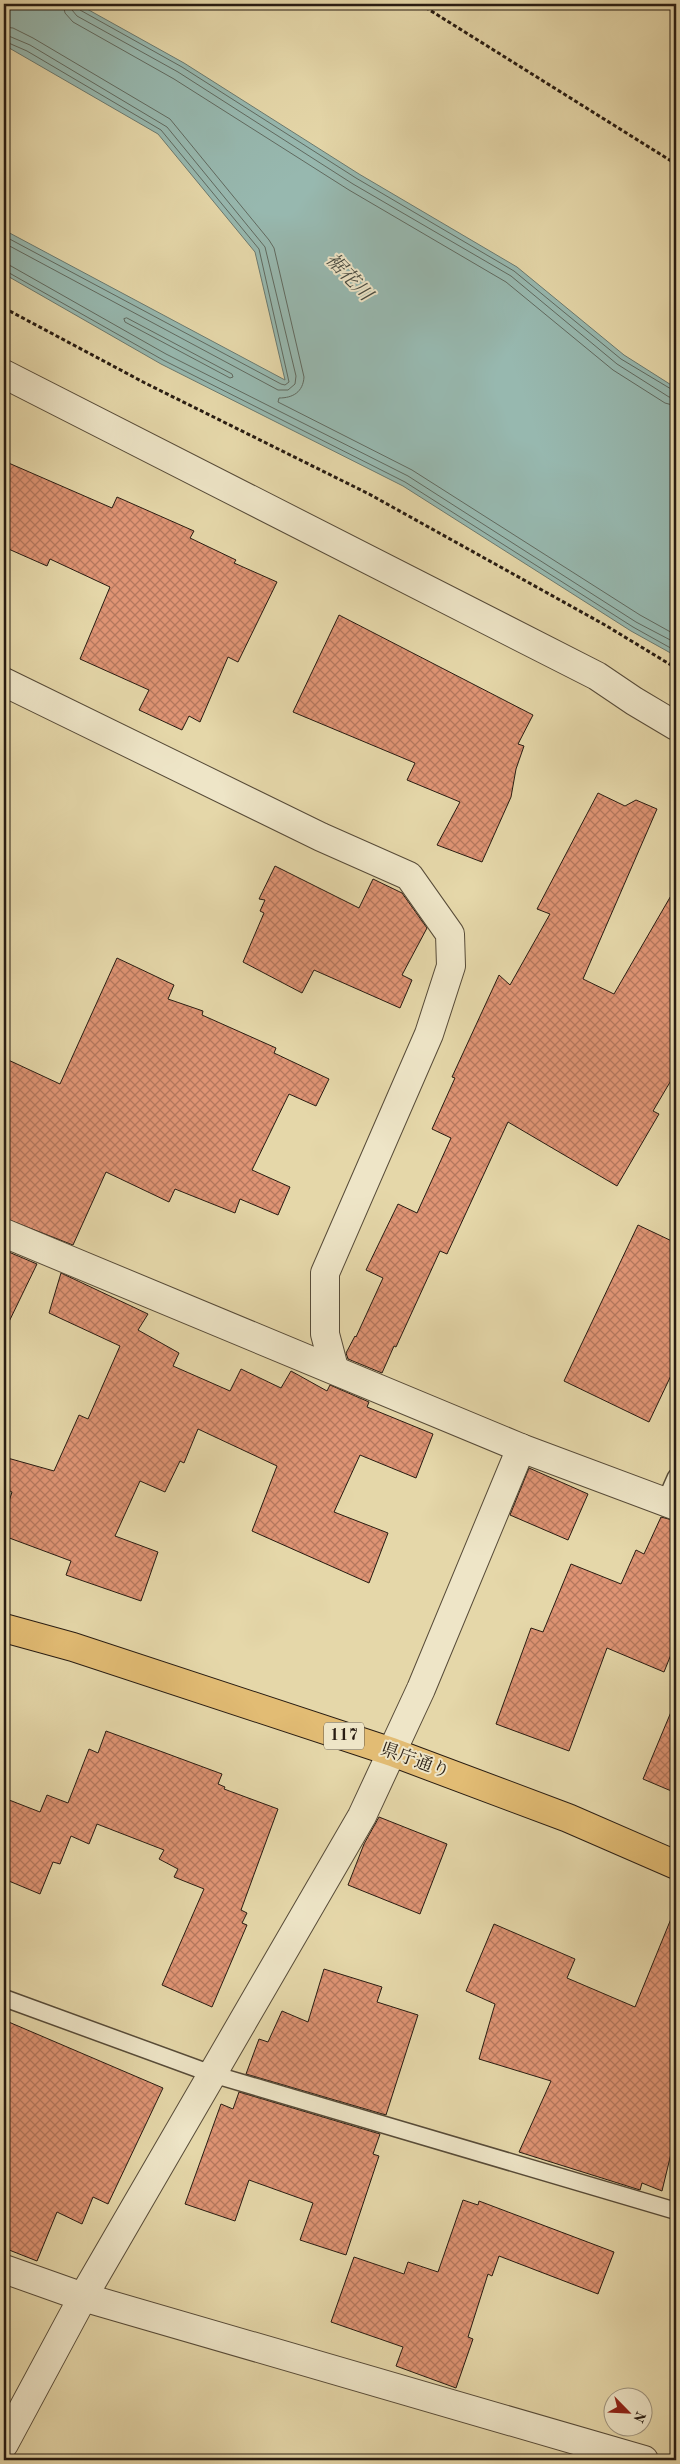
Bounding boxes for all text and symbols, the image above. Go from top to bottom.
water label: 裾花川 [321,250,377,307]
road number: 117 [324,1722,364,1750]
street label: 県庁通り [378,1738,453,1782]
north arrow [602,2386,652,2436]
text: N [630,2409,648,2425]

